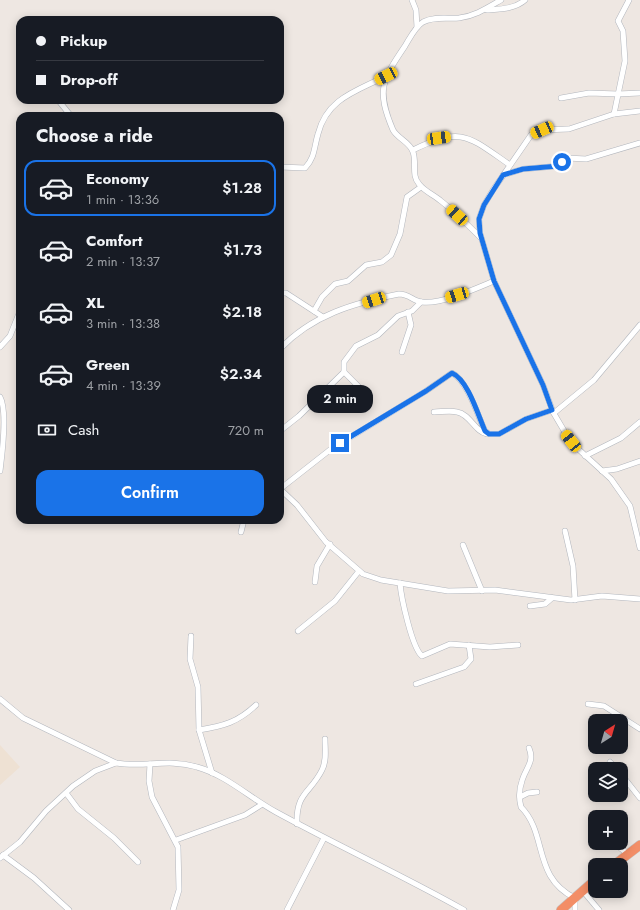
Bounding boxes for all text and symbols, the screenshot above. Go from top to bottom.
text: Pickup [60,30,107,52]
car [373,65,399,87]
text: Drop-off [60,69,118,91]
car [529,120,555,140]
text: Choose a ride [36,123,153,149]
car [426,130,452,146]
route start [553,153,571,171]
text: Economy [86,168,149,190]
icon: car [38,170,74,206]
text: $1.28 [222,177,262,199]
text: 1 min · 13:36 [86,190,159,209]
car [444,203,470,227]
text: Comfort [86,230,143,252]
icon: car [38,232,74,268]
text: $1.73 [223,239,262,261]
text: 2 min · 13:37 [86,252,160,271]
car [444,286,470,304]
car [361,291,387,309]
text: XL [86,292,104,314]
icon: car [38,294,74,330]
text: $2.18 [222,301,262,323]
text: 3 min · 13:38 [86,314,160,333]
text: Green [86,354,130,376]
icon: car [38,356,74,392]
text: $2.34 [220,363,262,385]
text: 4 min · 13:39 [86,376,161,395]
callout: 2 min [307,385,373,413]
text: 2 min [323,389,357,408]
icon: cash [36,419,58,441]
text: Cash [68,419,99,441]
text: 720 m [228,421,264,440]
car [559,428,583,454]
route end [331,434,349,452]
button: Confirm [36,470,264,516]
north arrow [588,714,628,754]
map controls [588,714,628,898]
button: layers [588,762,628,802]
button: + [588,810,628,850]
button: − [588,858,628,898]

